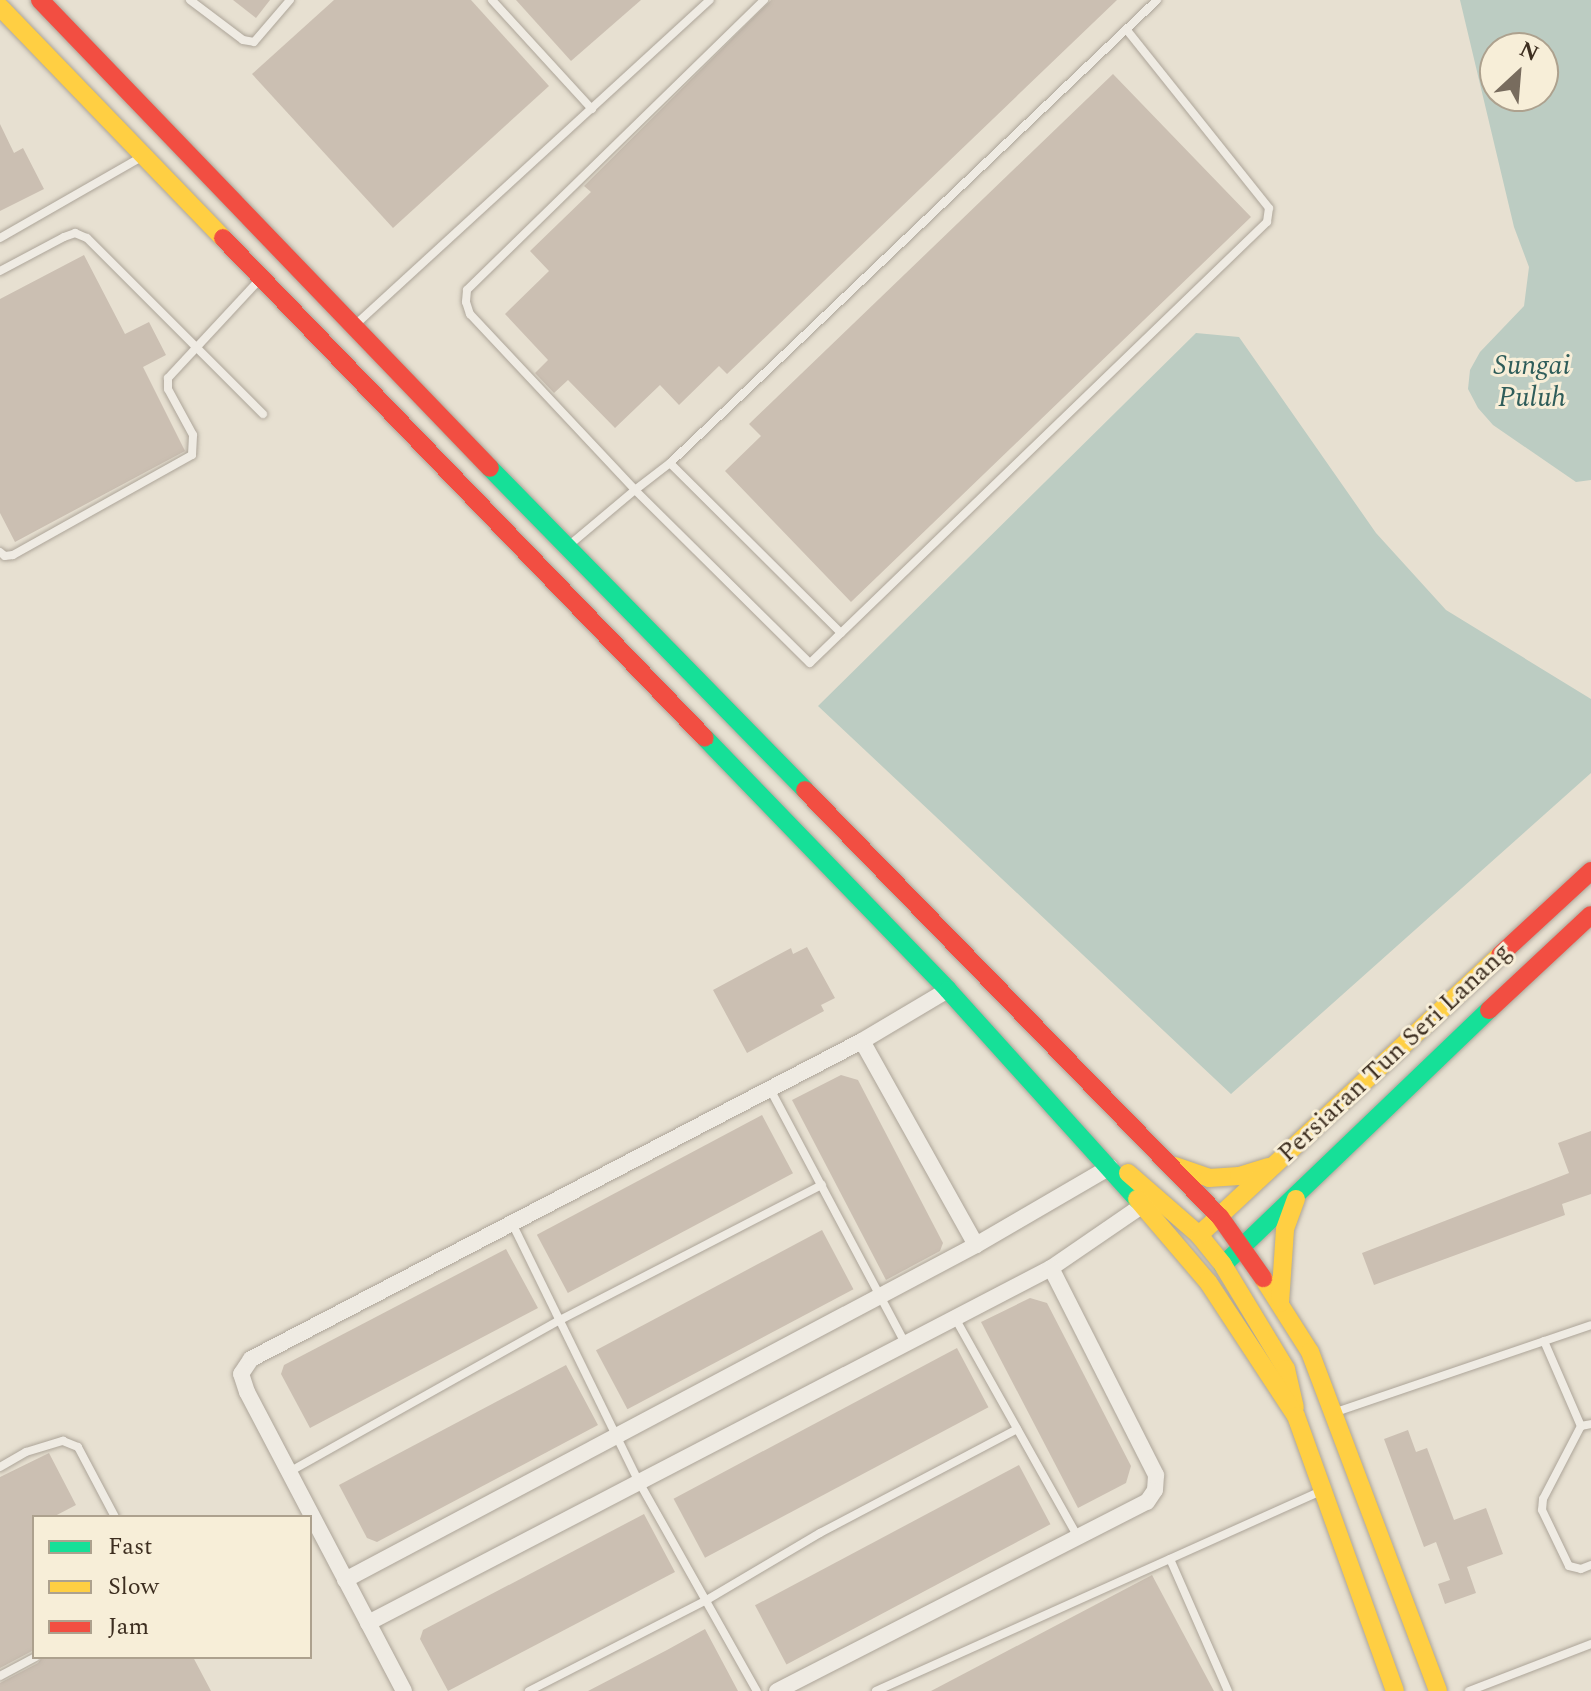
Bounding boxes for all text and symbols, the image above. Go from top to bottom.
north arrow [1479,32,1559,112]
text: N [1514,33,1544,71]
water label: Sungai Puluh [1493,349,1571,415]
street label: Persiaran Tun Seri Lanang [1272,937,1518,1169]
legend [32,1515,312,1659]
text: Fast [108,1529,153,1565]
text: Slow [108,1569,159,1605]
text: Jam [108,1609,149,1645]

